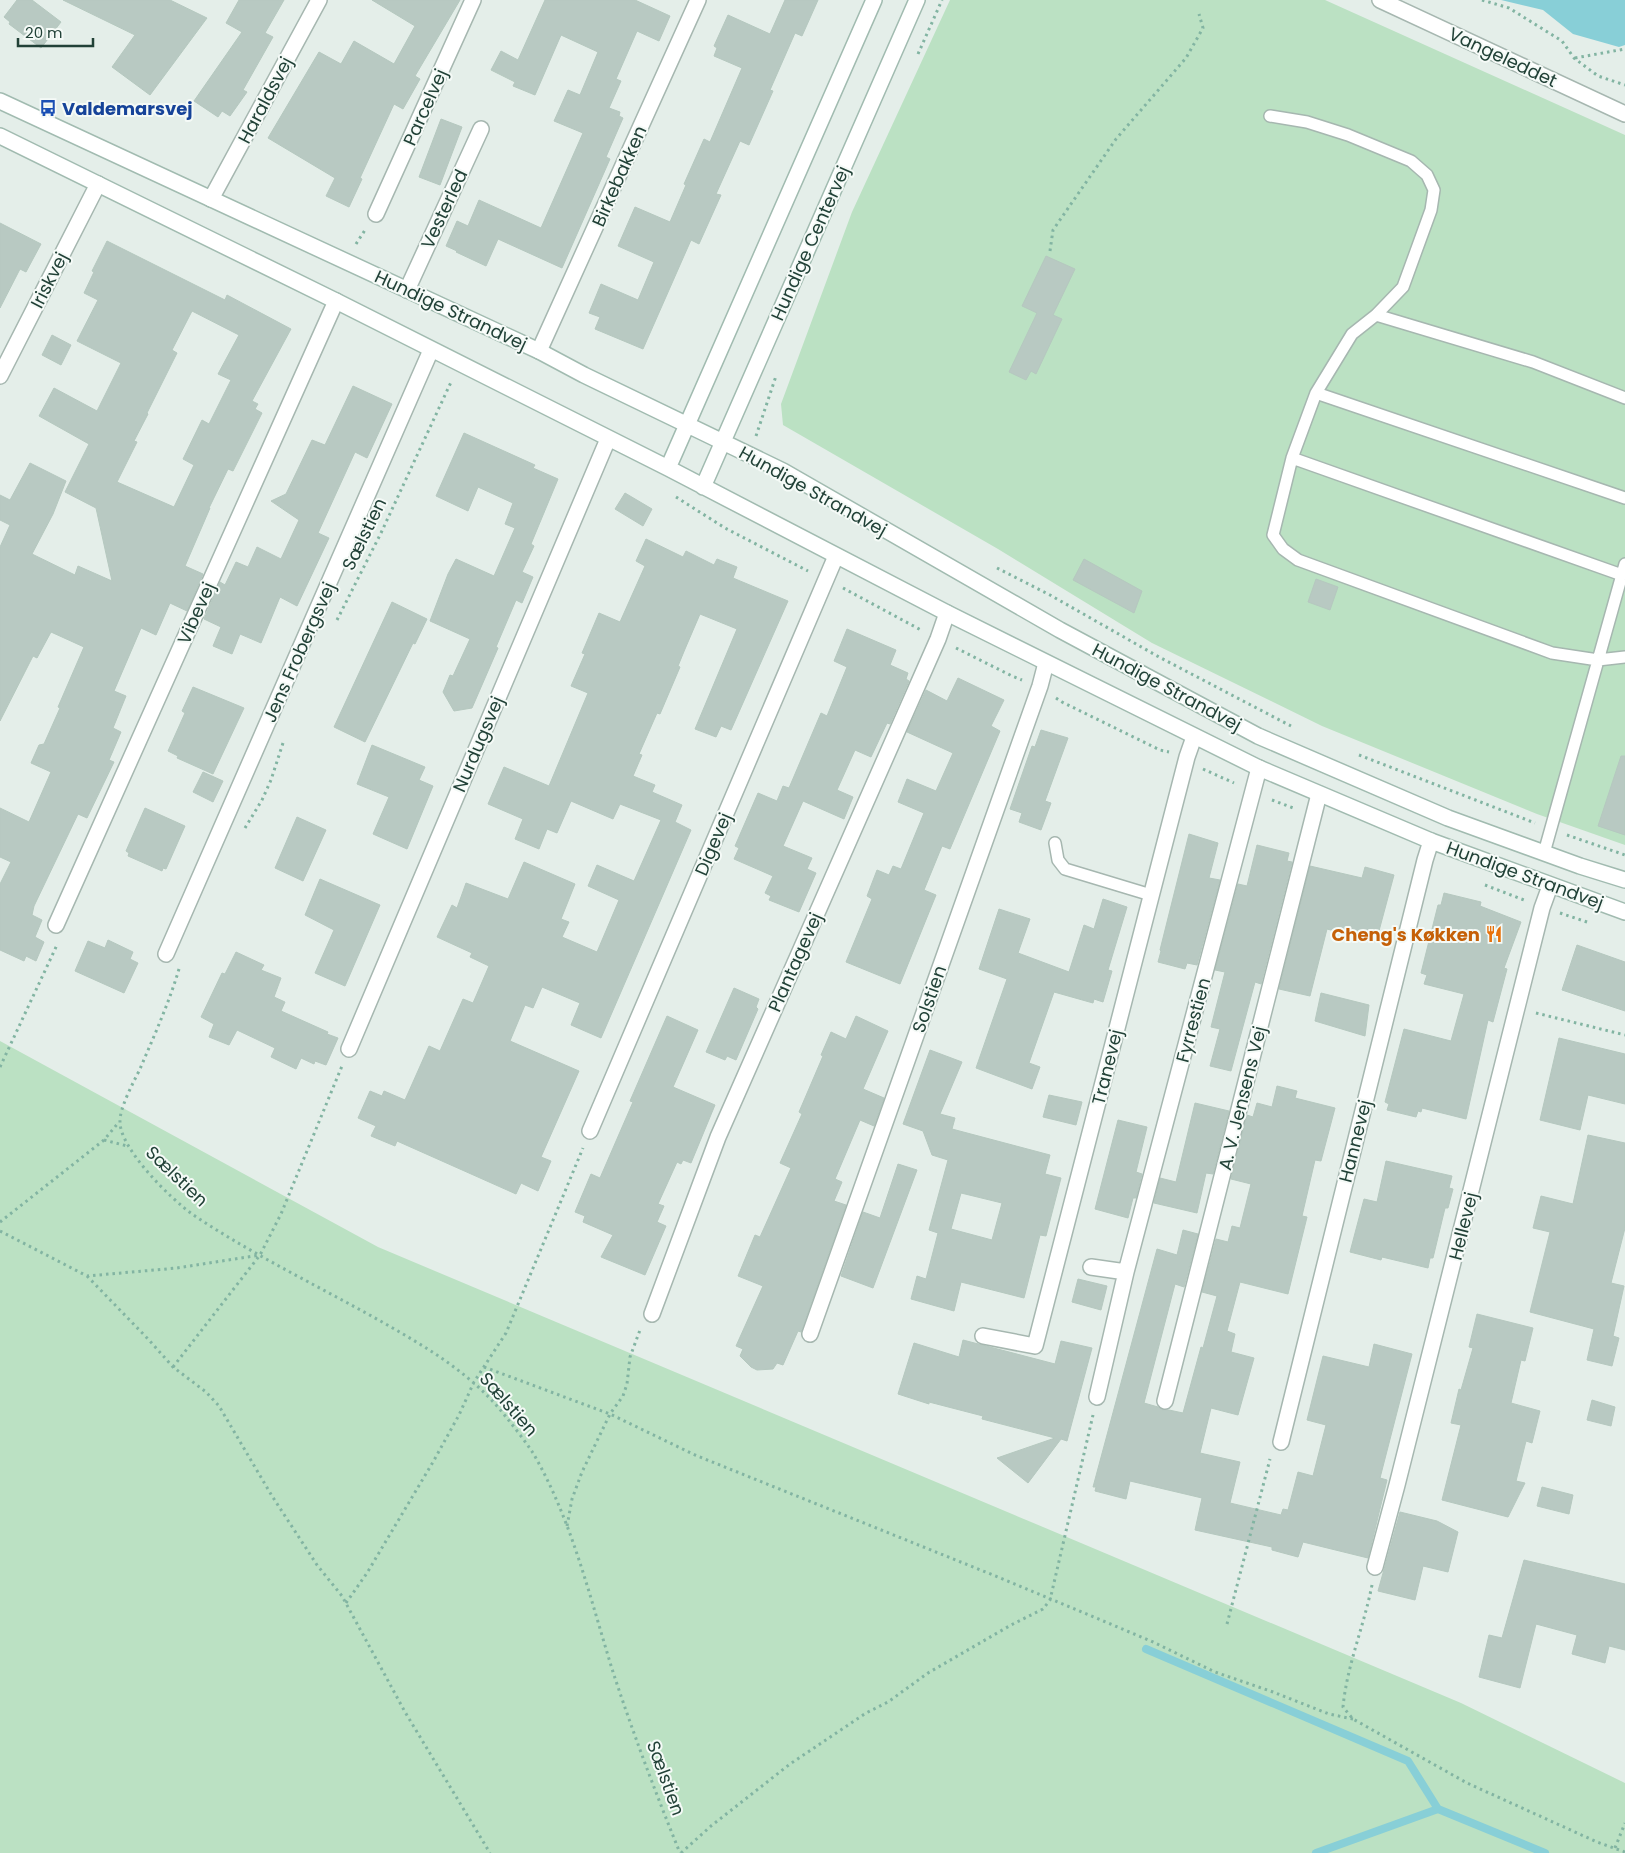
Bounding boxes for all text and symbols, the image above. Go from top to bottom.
scale bar [18,15,92,47]
street label: Vangeleddet [1445,21,1561,93]
text: 20 m [25,22,63,43]
street label: Haraldsvej [232,52,298,148]
street label: Parcelvej [397,65,453,149]
place label: Valdemarsvej [62,96,193,121]
bus stop icon: Valdemarsvej [38,98,58,118]
street label: Birkebakken [586,122,652,230]
street label: Hundige Centervej [765,162,855,324]
street label: Vesterled [415,165,473,253]
street label: Iriskvej [24,248,74,312]
street label: Hundige Strandvej [371,264,531,356]
street label: Hundige Strandvej [735,440,891,542]
street label: Sælstien [336,494,392,574]
street label: Vibevej [171,578,221,648]
street label: Jens Frobergsvej [257,578,341,726]
street label: Hundige Strandvej [1088,637,1246,737]
street label: Nurdugsvej [447,692,509,796]
street label: Digevej [689,809,737,879]
street label: Hundige Strandvej [1443,835,1607,915]
street label: Plantagevej [762,908,828,1016]
place label: Cheng's Køkken [1332,922,1480,947]
restaurant icon: Cheng's Køkken [1484,924,1504,944]
street label: Solstien [906,962,952,1036]
street label: Fyrrestien [1170,975,1216,1065]
street label: A. V. Jensens Vej [1212,1023,1272,1173]
street label: Tranevej [1086,1027,1128,1107]
street label: Hannevej [1333,1097,1377,1185]
street label: Sælstien [140,1140,214,1212]
street label: Hellevej [1442,1189,1484,1263]
street label: Sælstien [474,1366,544,1442]
street label: Sælstien [641,1737,691,1819]

